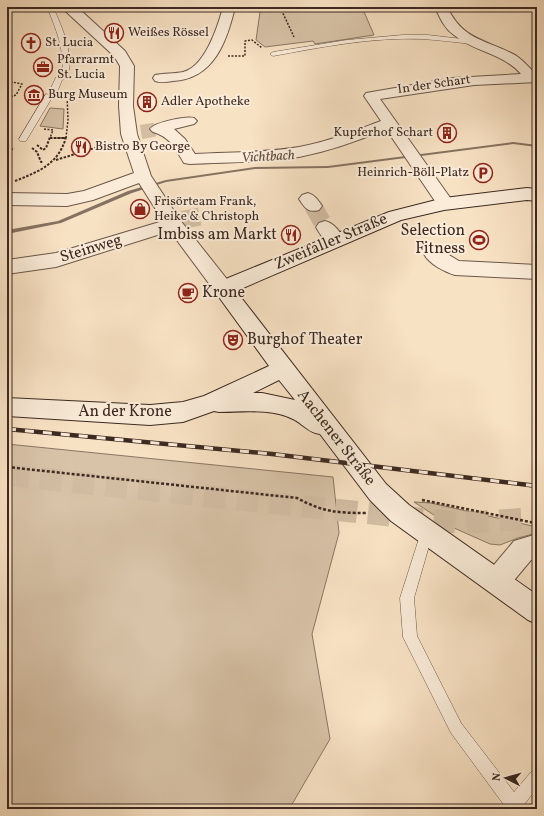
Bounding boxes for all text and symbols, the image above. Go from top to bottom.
restaurant icon: Weißes Rössel [103,22,125,44]
place label: Weißes Rössel [128,24,209,42]
church icon: St. Lucia [20,32,42,54]
place label: St. Lucia [45,34,93,52]
place label: Pfarrarmt St. Lucia [57,51,115,84]
office icon: Pfarrarmt St. Lucia [32,56,54,78]
street label: In der Schart [396,71,472,99]
museum icon: Burg Museum [23,84,45,106]
place label: Burg Museum [48,86,128,104]
building icon: Adler Apotheke [136,91,158,113]
place label: Adler Apotheke [161,93,250,111]
building icon: Kupferhof Schart [436,122,458,144]
place label: Kupferhof Schart [333,124,433,142]
restaurant icon: Bistro By George [70,136,92,158]
place label: Bistro By George [95,138,190,156]
water label: Vichtbach [241,146,295,168]
parking icon: Heinrich-Böll-Platz [472,162,494,184]
place label: Heinrich-Böll-Platz [357,164,469,182]
place label: Frisörteam Frank, Heike & Christoph [154,193,260,226]
shop icon: Frisörteam Frank, Heike & Christoph [129,198,151,220]
street label: Zweifaller Straße [271,208,391,276]
place label: Selection Fitness [401,220,465,260]
place label: Imbiss am Markt [157,224,277,246]
restaurant icon: Imbiss am Markt [280,224,302,246]
street label: Steinweg [57,229,125,269]
sports icon: Selection Fitness [468,229,490,251]
cafe icon: Krone [177,282,199,304]
place label: Krone [202,282,245,304]
theatre icon: Burghof Theater [222,329,244,351]
place label: Burghof Theater [247,329,363,351]
street label: Aachener Straße [291,385,381,491]
street label: An der Krone [78,401,172,423]
north arrow [486,758,526,798]
text: N [490,772,505,782]

